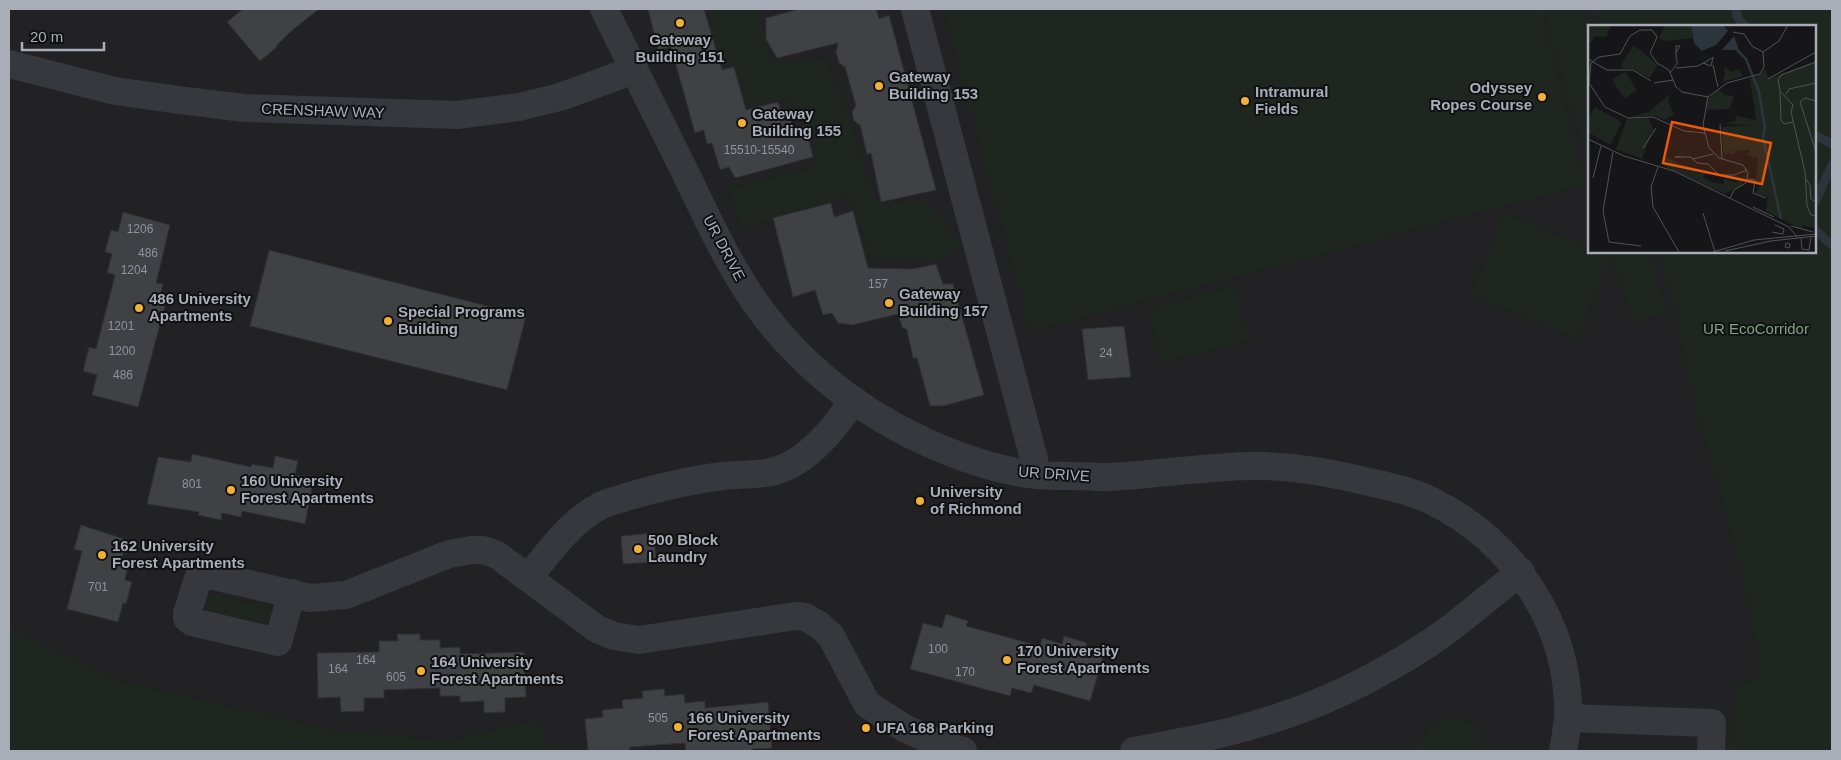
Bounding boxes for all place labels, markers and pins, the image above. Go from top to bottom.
marker: Gateway Building 151 [674,17,686,29]
place label: Gateway Building 151 [635,31,725,65]
place label: Gateway Building 153 [889,68,978,102]
place label: Odyssey Ropes Course [1430,79,1533,113]
marker: Gateway Building 153 [873,80,885,92]
place label: Intramural Fields [1255,83,1328,117]
marker: Odyssey Ropes Course [1536,91,1548,103]
marker: Intramural Fields [1239,95,1251,107]
place label: Gateway Building 155 [752,105,841,139]
marker: Gateway Building 155 [736,117,748,129]
place label: Gateway Building 157 [899,285,988,319]
place label: 486 University Apartments [149,290,251,324]
marker: Gateway Building 157 [883,297,895,309]
marker: 486 University Apartments [133,302,145,314]
place label: Special Programs Building [398,303,525,337]
marker: Special Programs Building [382,315,394,327]
place label: 160 University Forest Apartments [241,472,374,506]
place label: University of Richmond [930,483,1022,517]
marker: 160 University Forest Apartments [225,484,237,496]
marker: University of Richmond [914,495,926,507]
place label: 500 Block Laundry [648,531,719,565]
place label: 162 University Forest Apartments [112,537,245,571]
marker: 500 Block Laundry [632,543,644,555]
marker: 162 University Forest Apartments [96,549,108,561]
place label: 170 University Forest Apartments [1017,642,1150,676]
place label: 164 University Forest Apartments [431,653,564,687]
marker: 170 University Forest Apartments [1001,654,1013,666]
marker: 164 University Forest Apartments [415,665,427,677]
place label: 166 University Forest Apartments [688,709,821,743]
place label: UFA 168 Parking [876,719,994,736]
marker: 166 University Forest Apartments [672,721,684,733]
marker: UFA 168 Parking [860,722,872,734]

